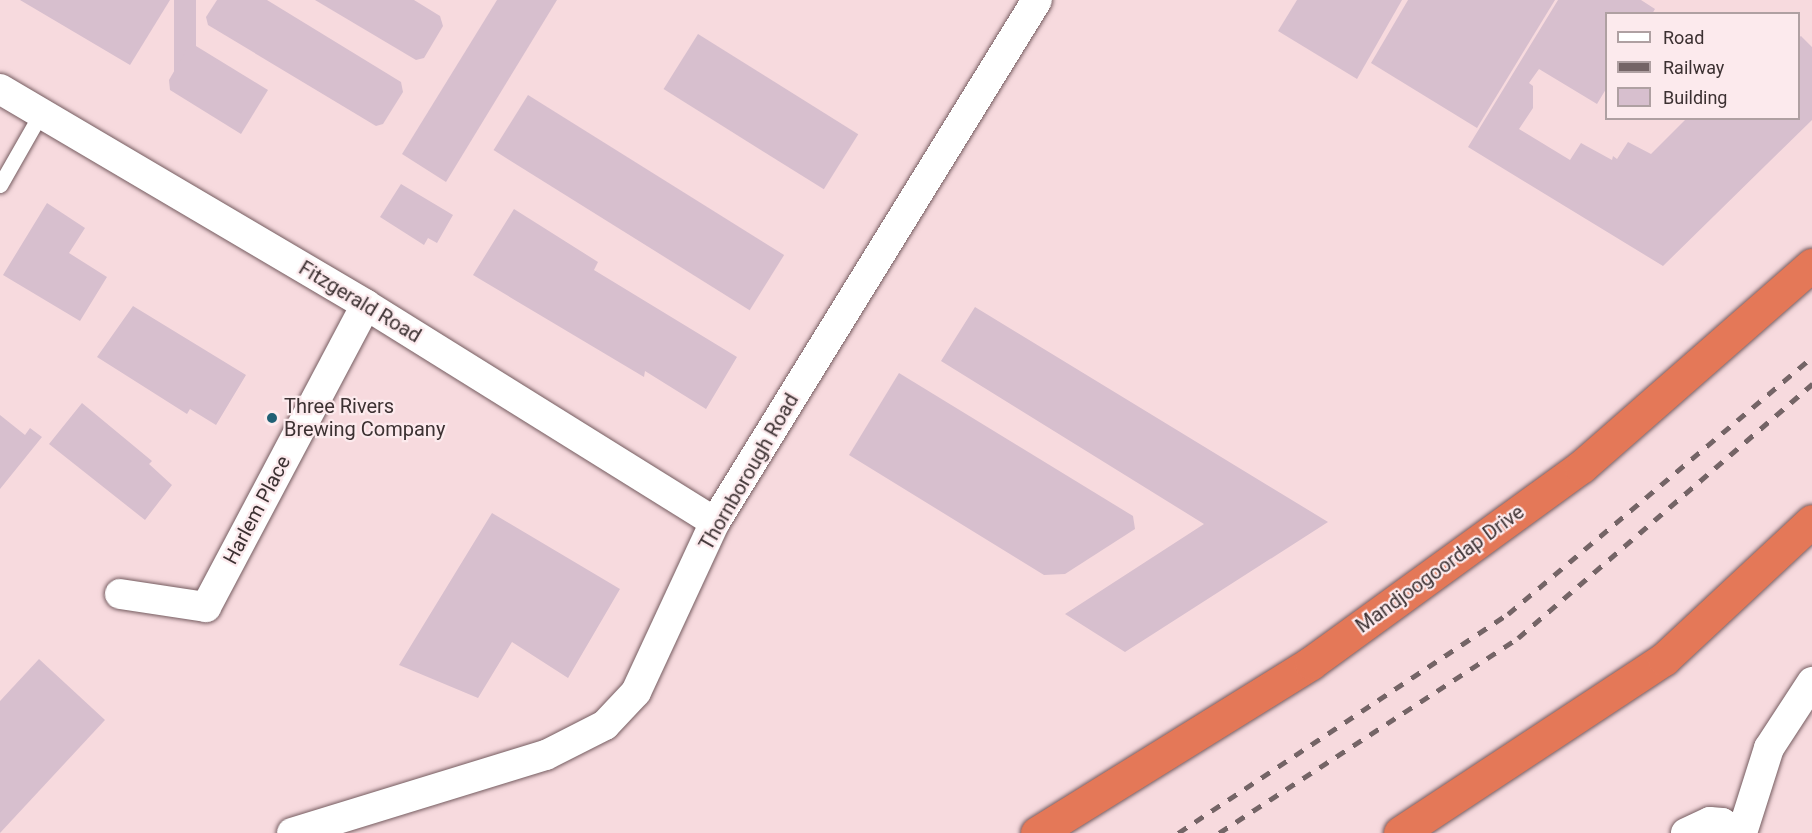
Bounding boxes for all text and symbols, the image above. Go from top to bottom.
legend [1605,12,1800,120]
text: Road [1663,27,1704,48]
text: Railway [1663,57,1724,78]
text: Building [1663,87,1727,108]
street label: Fitzgerald Road [295,256,425,348]
street label: Thornborough Road [694,389,804,555]
place label: Three Rivers Brewing Company [284,394,445,441]
marker: Three Rivers Brewing Company [265,411,279,425]
street label: Harlem Place [218,452,296,568]
street label: Mandjoogoordap Drive [1351,500,1529,638]

